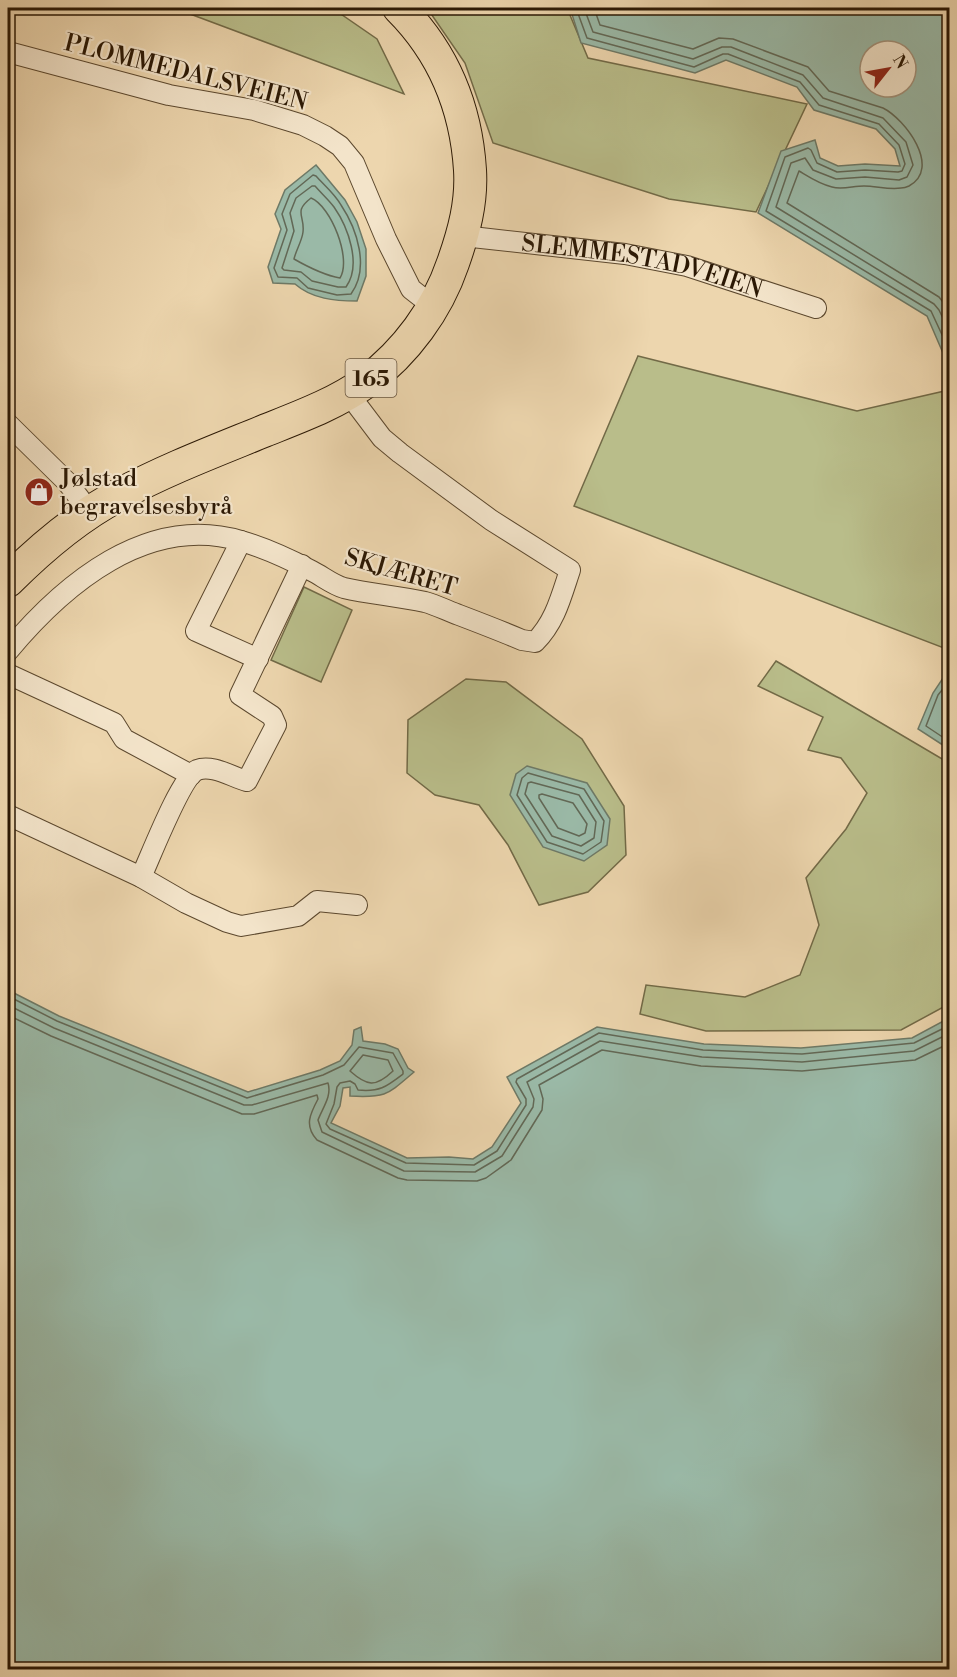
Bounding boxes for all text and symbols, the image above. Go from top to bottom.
street label: PLOMMEDALSVEIEN [61,28,311,118]
north arrow [858,39,918,99]
text: N [888,51,912,73]
street label: SLEMMESTADVEIEN [520,229,767,306]
road number: 165 [346,359,397,397]
place label: Jølstad begravelsesbyrå [59,464,233,522]
shop icon: Jølstad begravelsesbyrå [23,476,55,508]
street label: SKJÆRET [341,543,461,603]

